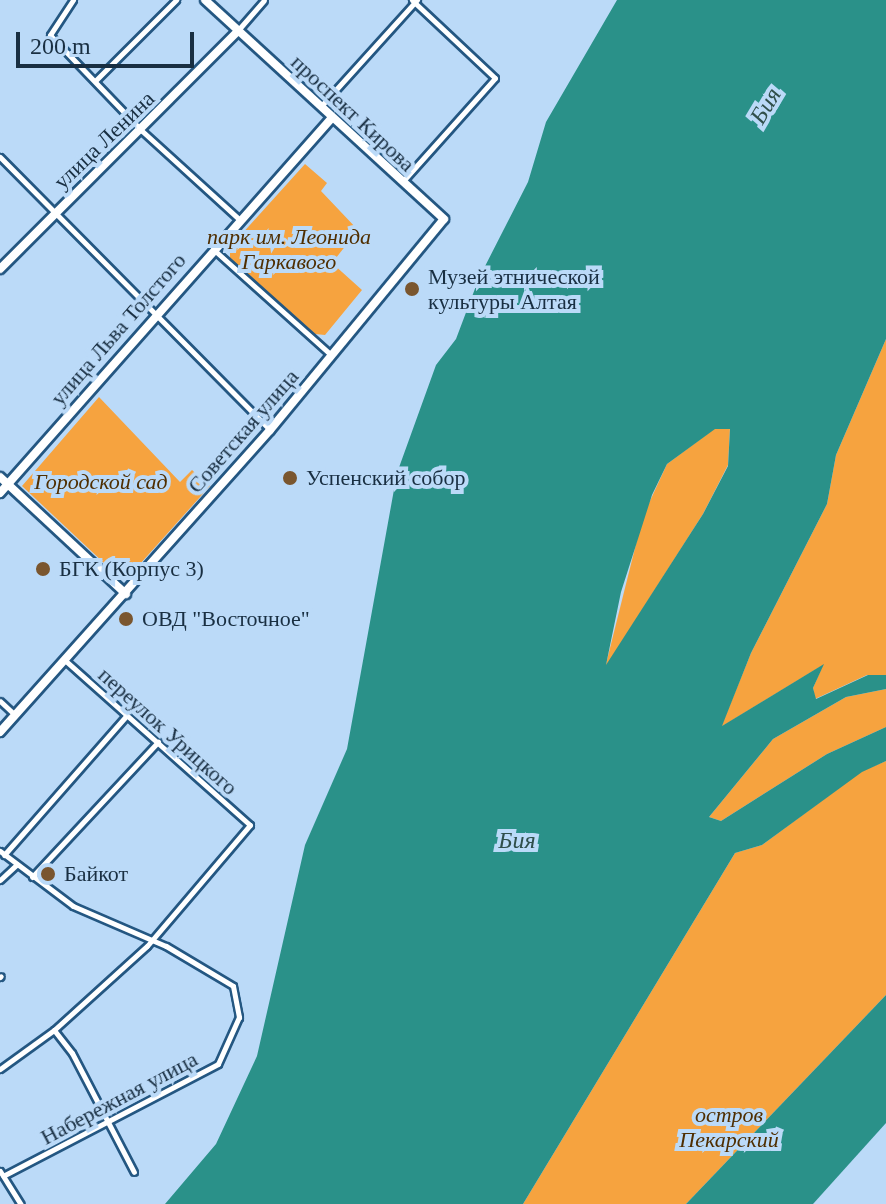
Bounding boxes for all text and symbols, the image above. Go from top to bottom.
scale bar [20,16,198,66]
text: 200 m [30,33,91,59]
street label: проспект Кирова [286,49,420,177]
water label: Бия [744,83,788,129]
street label: улица Ленина [48,86,160,194]
park label: парк им. Леонида Гаркавого [207,223,371,274]
street label: улица Льва Толстого [45,247,191,411]
place label: Музей этнической культуры Алтая [428,263,600,314]
marker: Музей этнической культуры Алтая [403,280,421,298]
street label: Советская улица [182,364,304,498]
place label: Успенский собор [306,465,465,491]
park label: Городской сад [34,469,168,495]
marker: Успенский собор [281,469,299,487]
place label: БГК (Корпус 3) [59,556,204,582]
marker: БГК (Корпус 3) [34,560,52,578]
place label: ОВД "Восточное" [142,606,310,632]
marker: ОВД "Восточное" [117,610,135,628]
street label: переулок Урицкого [93,662,243,800]
water label: Бия [498,827,536,855]
place label: Байкот [64,861,128,887]
marker: Байкот [39,865,57,883]
street label: Набережная улица [36,1046,202,1150]
park label: остров Пекарский [679,1101,779,1152]

